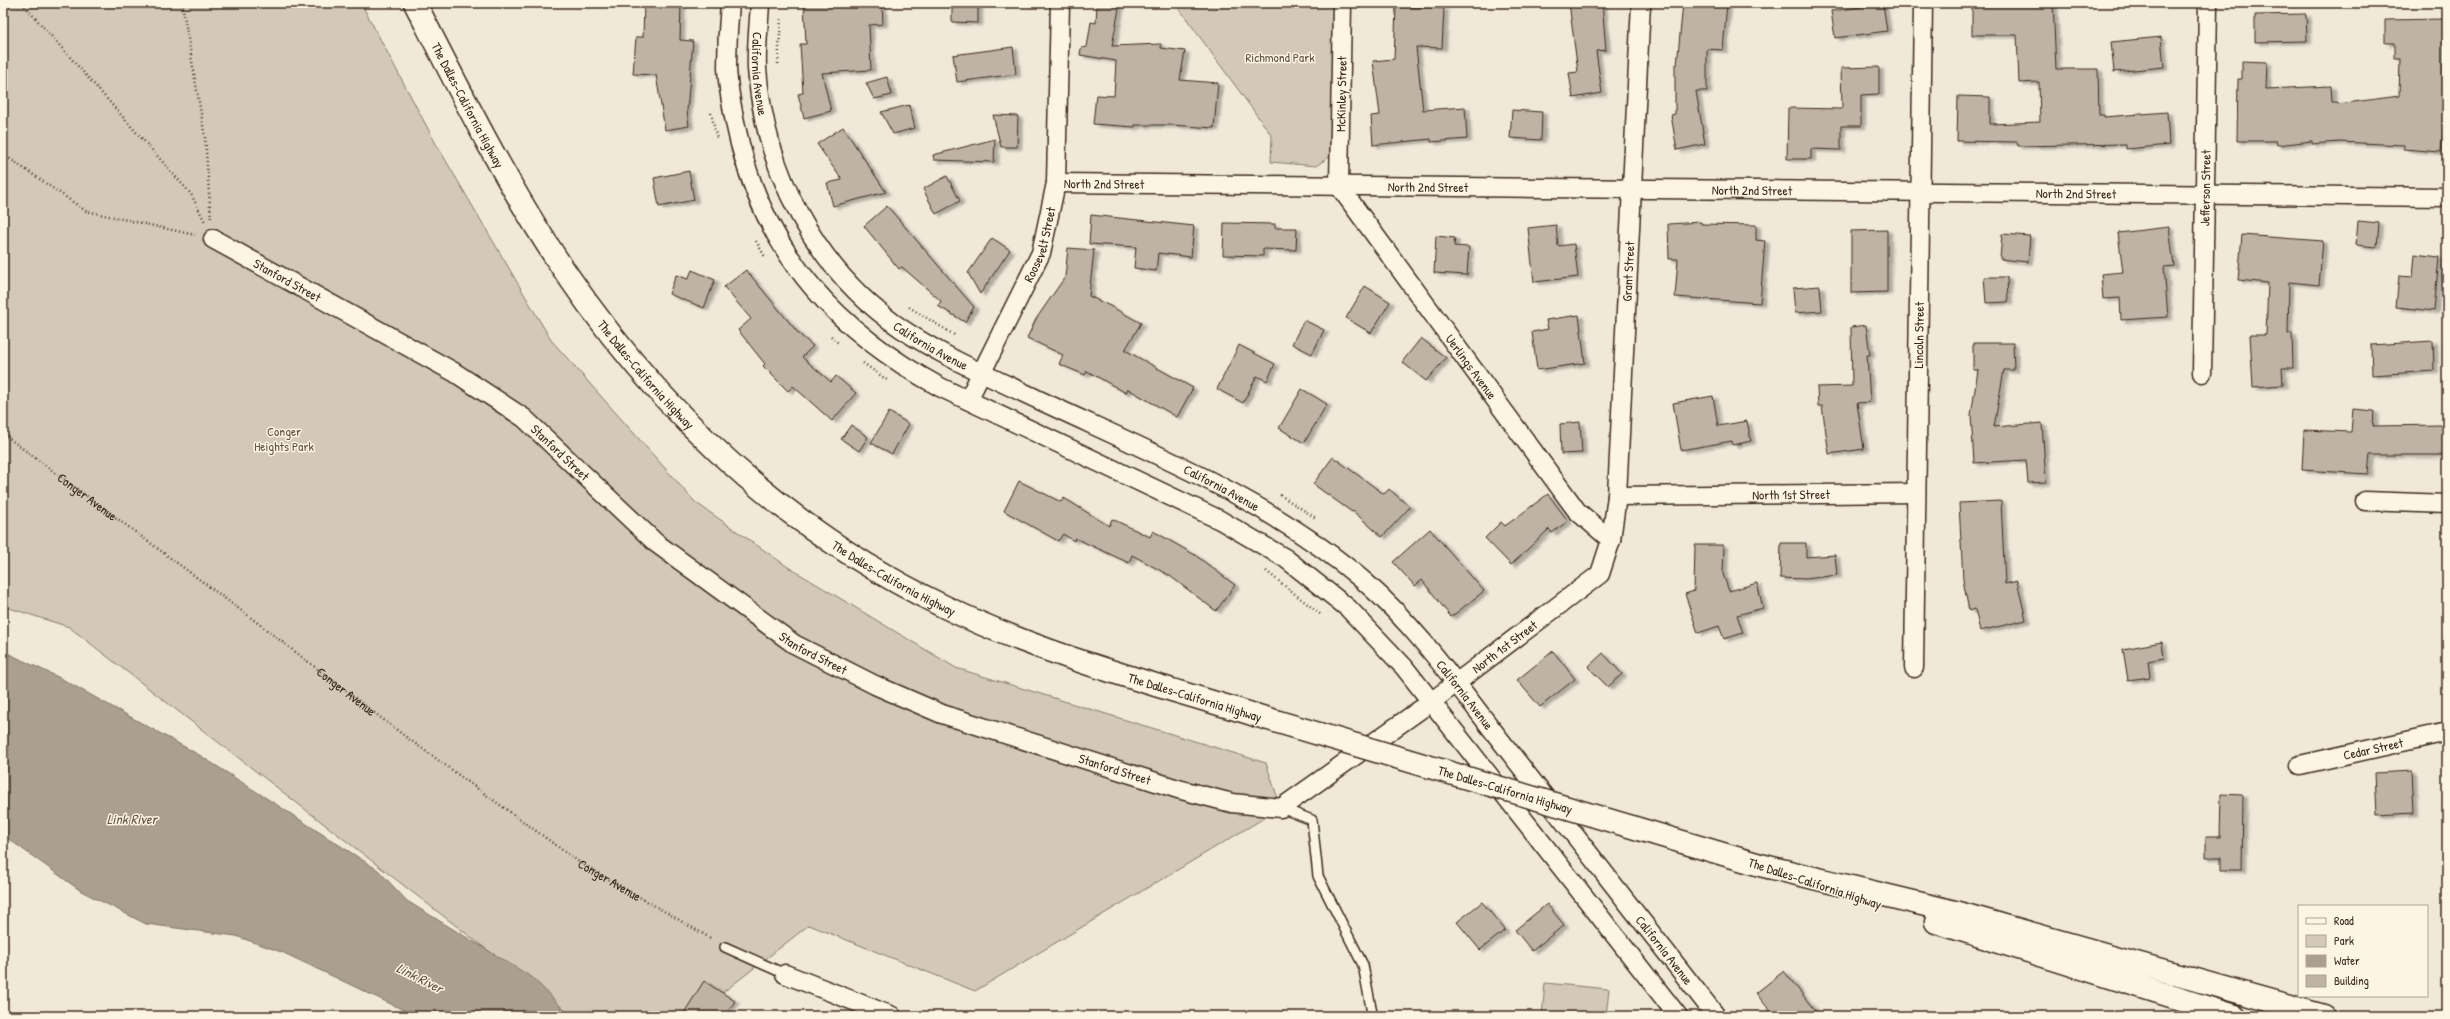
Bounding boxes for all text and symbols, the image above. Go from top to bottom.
street label: California Avenue [748,32,772,117]
street label: The Dalles-California Highway [427,39,509,172]
park label: Richmond Park [1245,48,1315,66]
street label: McKinley Street [1331,55,1351,132]
street label: Jefferson Street [2195,149,2215,226]
street label: North 2nd Street [1064,174,1145,193]
street label: North 2nd Street [1388,177,1469,196]
street label: North 2nd Street [1712,181,1793,199]
street label: North 2nd Street [2036,184,2117,203]
street label: Roosevelt Street [1019,205,1060,285]
street label: Grant Street [1617,240,1638,302]
street label: Stanford Street [250,254,325,306]
street label: Lincoln Street [1909,301,1928,368]
street label: The Dalles-California Highway [594,316,699,433]
street label: California Avenue [890,317,971,374]
street label: Uerlings Avenue [1441,331,1501,403]
street label: Stanford Street [527,420,594,485]
park label: Conger Heights Park [254,422,314,455]
street label: California Avenue [1181,460,1263,515]
street label: Conger Avenue [54,468,121,525]
street label: North 1st Street [1752,485,1830,504]
street label: The Dalles-California Highway [829,536,959,620]
street label: North 1st Street [1468,615,1541,677]
street label: Stanford Street [776,627,851,679]
street label: California Avenue [1432,656,1498,733]
street label: Conger Avenue [313,663,380,720]
street label: The Dalles-California Highway [1126,668,1265,726]
street label: Cedar Street [2342,733,2405,764]
street label: Stanford Street [1076,749,1154,789]
street label: The Dalles-California Highway [1436,761,1575,818]
water label: Link River [107,809,158,828]
street label: The Dalles-California Highway [1746,853,1884,913]
street label: Conger Avenue [575,854,645,905]
legend [2298,905,2428,997]
street label: California Avenue [1632,912,1697,988]
text: Road [2334,912,2354,929]
text: Park [2334,932,2354,949]
text: Water [2334,952,2360,969]
water label: Link River [394,958,448,998]
text: Building [2334,972,2369,989]

